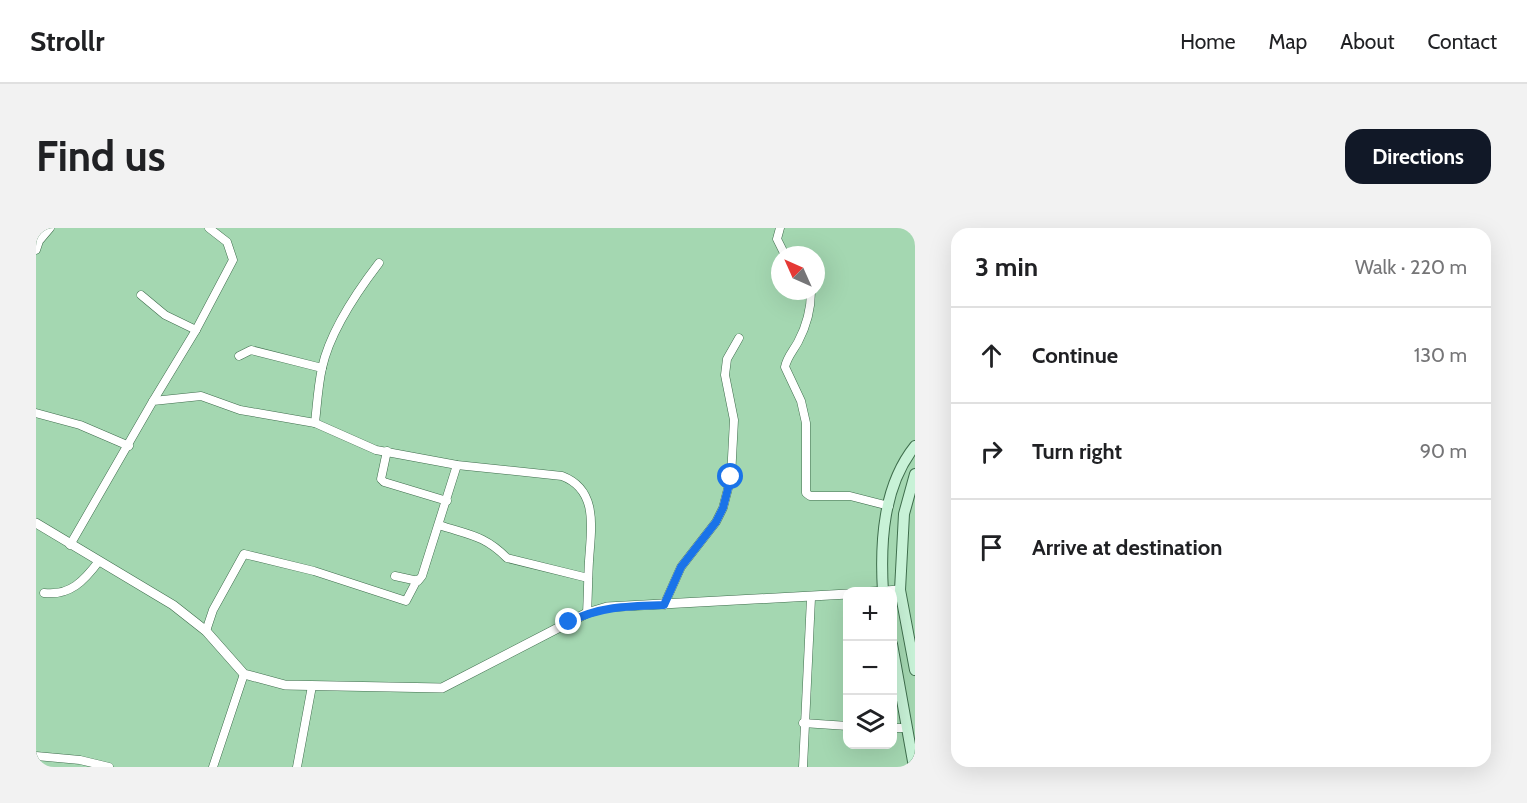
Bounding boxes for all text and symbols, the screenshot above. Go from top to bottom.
text: Strollr [30,24,104,58]
text: Home [1180,29,1236,54]
text: Map [1269,29,1307,54]
text: About [1340,29,1394,54]
text: Contact [1427,29,1497,54]
button: Directions [1345,129,1491,184]
text: Find us [36,130,165,182]
north arrow [771,246,825,300]
text: 3 min [975,251,1038,283]
text: Walk · 220 m [1355,255,1467,279]
icon: ahead [975,339,1008,372]
text: Continue [1032,342,1118,369]
text: 130 m [1414,343,1467,367]
icon: right [975,435,1008,468]
text: Turn right [1032,438,1122,465]
text: 90 m [1420,439,1467,463]
route start [717,463,743,489]
icon: arrive [975,531,1008,564]
text: Arrive at destination [1032,534,1222,561]
map controls [843,587,897,749]
button: + [843,587,897,641]
route end [555,608,581,634]
button: − [843,641,897,695]
button: layers [843,695,897,749]

